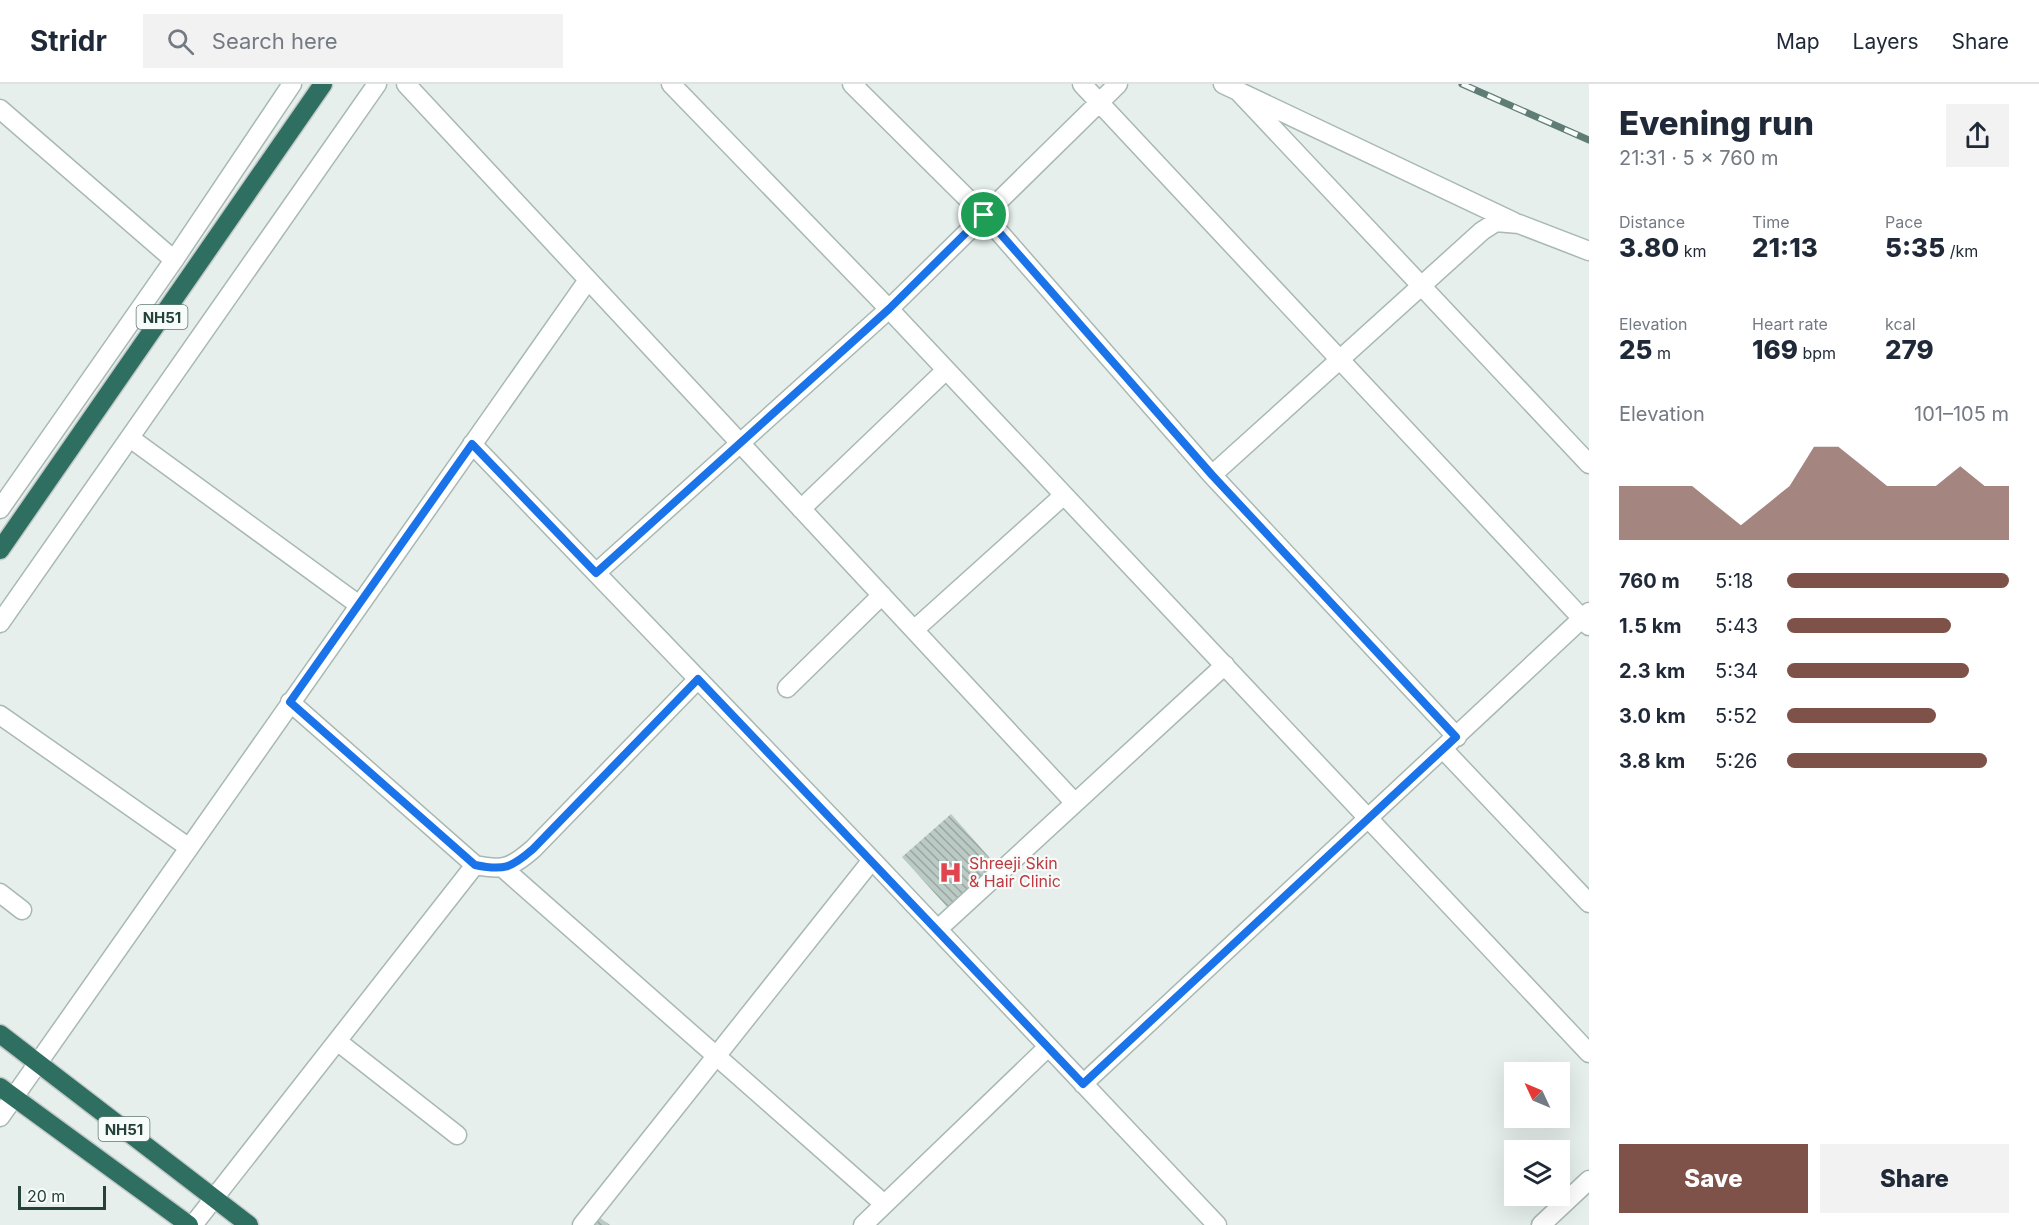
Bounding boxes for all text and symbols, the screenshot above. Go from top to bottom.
search box [143,14,563,68]
text: Stridr [30,24,107,58]
icon: search [164,25,197,58]
text: Search here [212,28,338,54]
text: Map [1776,29,1820,54]
text: Layers [1853,29,1919,54]
text: Share [1952,29,2009,54]
text: Evening run [1619,103,1814,143]
button: share [1946,104,2009,167]
text: 21:31 · 5 × 760 m [1619,146,1778,170]
pin [958,189,1009,240]
icon: arrive [967,198,1000,231]
text: Distance [1619,212,1685,232]
text: Time [1752,212,1790,232]
text: Pace [1885,212,1923,232]
text: 3.80 [1619,232,1679,263]
text: 21:13 [1752,232,1818,263]
text: 5:35 [1885,232,1945,263]
text: km [1679,241,1706,261]
text: /km [1945,241,1978,261]
road number: NH51 [136,305,188,329]
text: Elevation [1619,314,1688,334]
text: Heart rate [1752,314,1828,334]
text: kcal [1885,314,1916,334]
text: 25 [1619,334,1653,365]
text: 169 [1752,334,1798,365]
text: 279 [1885,334,1934,365]
text: m [1653,343,1671,363]
text: bpm [1798,343,1836,363]
text: Elevation [1619,402,1705,426]
text: 101–105 m [1914,402,2009,426]
text: 760 m [1619,569,1680,593]
text: 5:18 [1715,569,1753,593]
text: 1.5 km [1619,614,1682,638]
text: 5:43 [1715,614,1758,638]
text: 2.3 km [1619,659,1685,683]
text: 5:34 [1715,659,1758,683]
text: 3.0 km [1619,704,1686,728]
text: 5:52 [1715,704,1757,728]
text: 3.8 km [1619,749,1685,773]
text: 5:26 [1715,749,1758,773]
place label: Shreeji Skin & Hair Clinic [969,853,1061,891]
hospital icon: Shreeji Skin & Hair Clinic [938,859,964,885]
north arrow [1504,1062,1570,1128]
map controls [1504,1062,1570,1206]
road number: NH51 [98,1117,150,1141]
button: layers [1504,1140,1570,1206]
button: Save [1619,1144,1808,1213]
button: Share [1820,1144,2009,1213]
scale bar [18,1183,106,1210]
text: 20 m [27,1186,65,1206]

